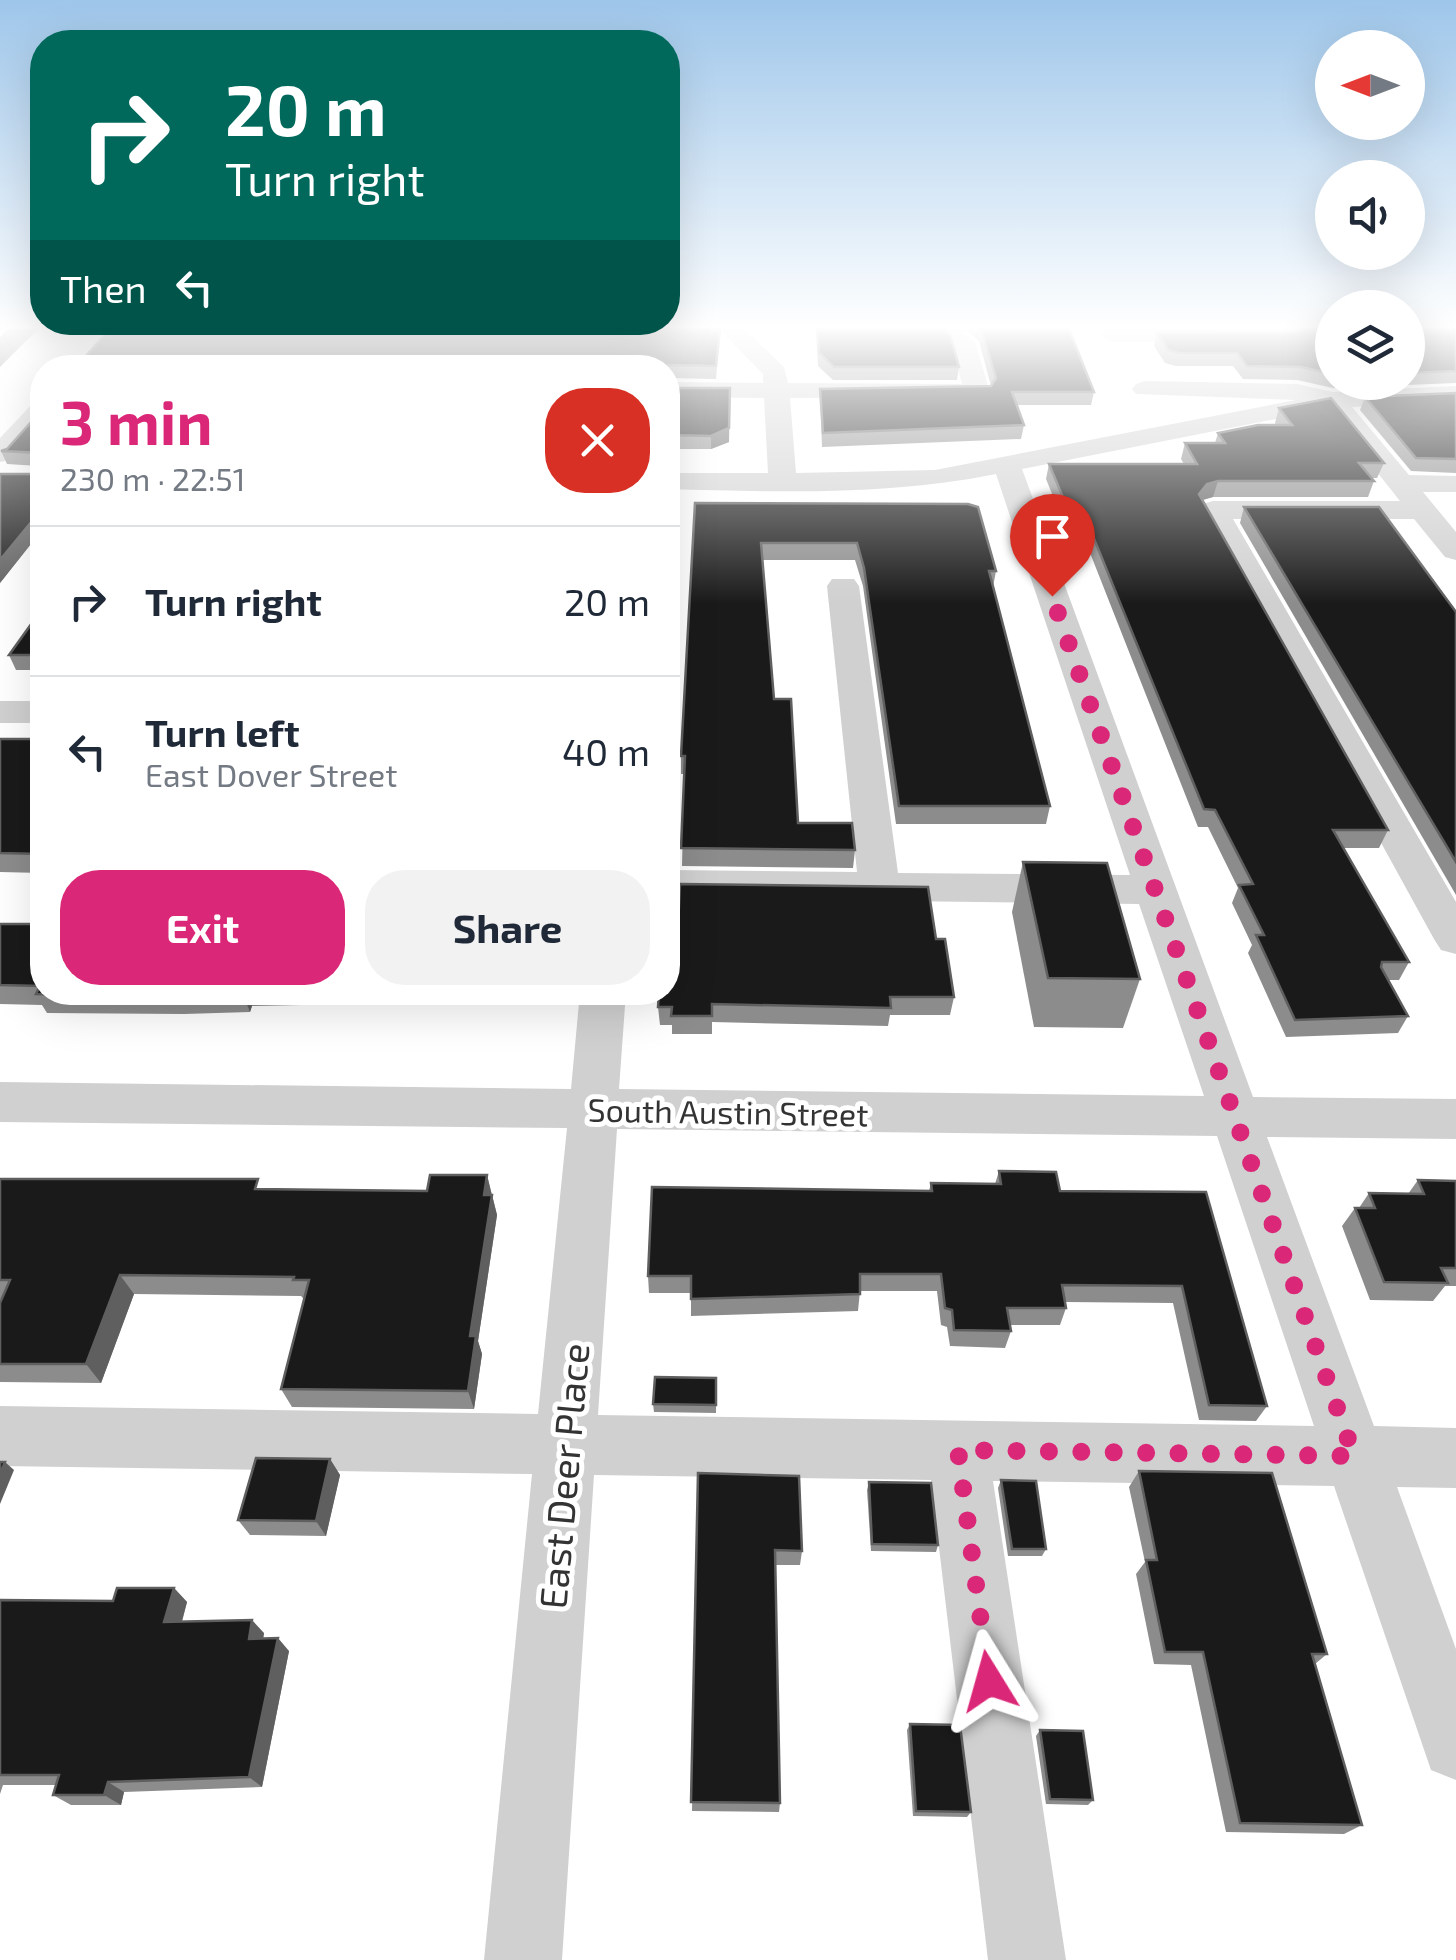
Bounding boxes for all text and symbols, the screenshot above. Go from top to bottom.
north arrow [1315,30,1425,140]
map controls [1315,30,1425,400]
text: 20 m [225,66,387,150]
icon: right [60,70,190,200]
text: Turn right [225,151,425,205]
button: sound [1315,160,1425,270]
icon: left [167,260,222,315]
text: Then [60,265,147,311]
button: layers [1315,290,1425,400]
text: 3 min [60,385,212,457]
button: close [545,388,650,493]
text: 230 m · 22:51 [60,459,245,497]
pin [1010,494,1095,597]
icon: arrive [1025,509,1080,564]
icon: right [60,574,115,629]
text: Turn right [145,578,322,624]
text: 20 m [564,578,650,624]
text: Turn left [145,709,300,755]
icon: left [60,724,115,779]
text: 40 m [562,728,650,774]
text: East Dover Street [145,755,397,793]
button: Exit [60,870,345,985]
button: Share [365,870,650,985]
street label: South Austin Street [587,1090,869,1132]
street label: East Deer Place [528,1341,598,1611]
position arrow [937,1629,1041,1733]

